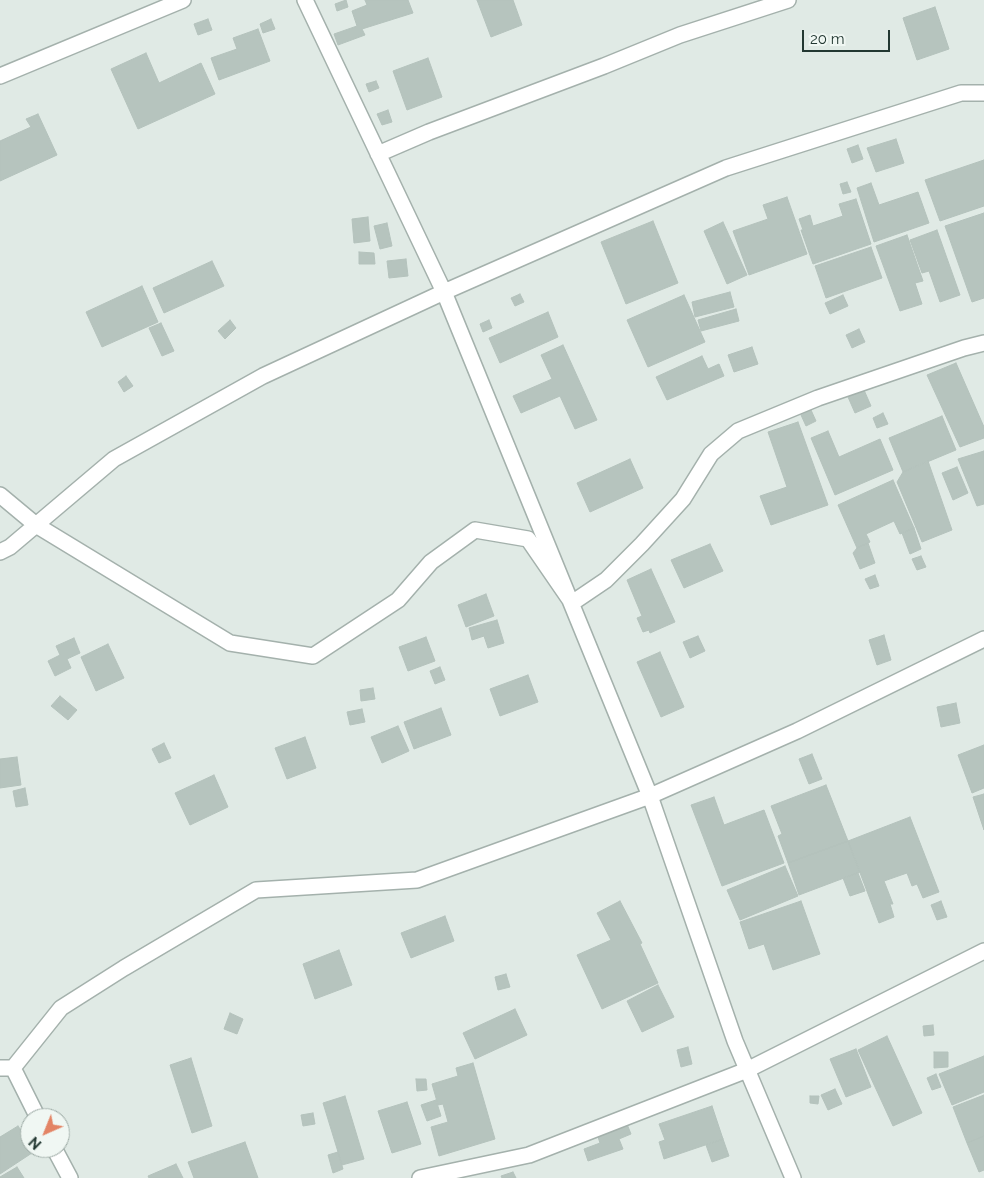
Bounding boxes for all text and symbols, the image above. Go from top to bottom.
scale bar [804,20,892,52]
text: 20 m [810,30,845,48]
north arrow [20,1108,70,1158]
text: N [26,1134,45,1153]

